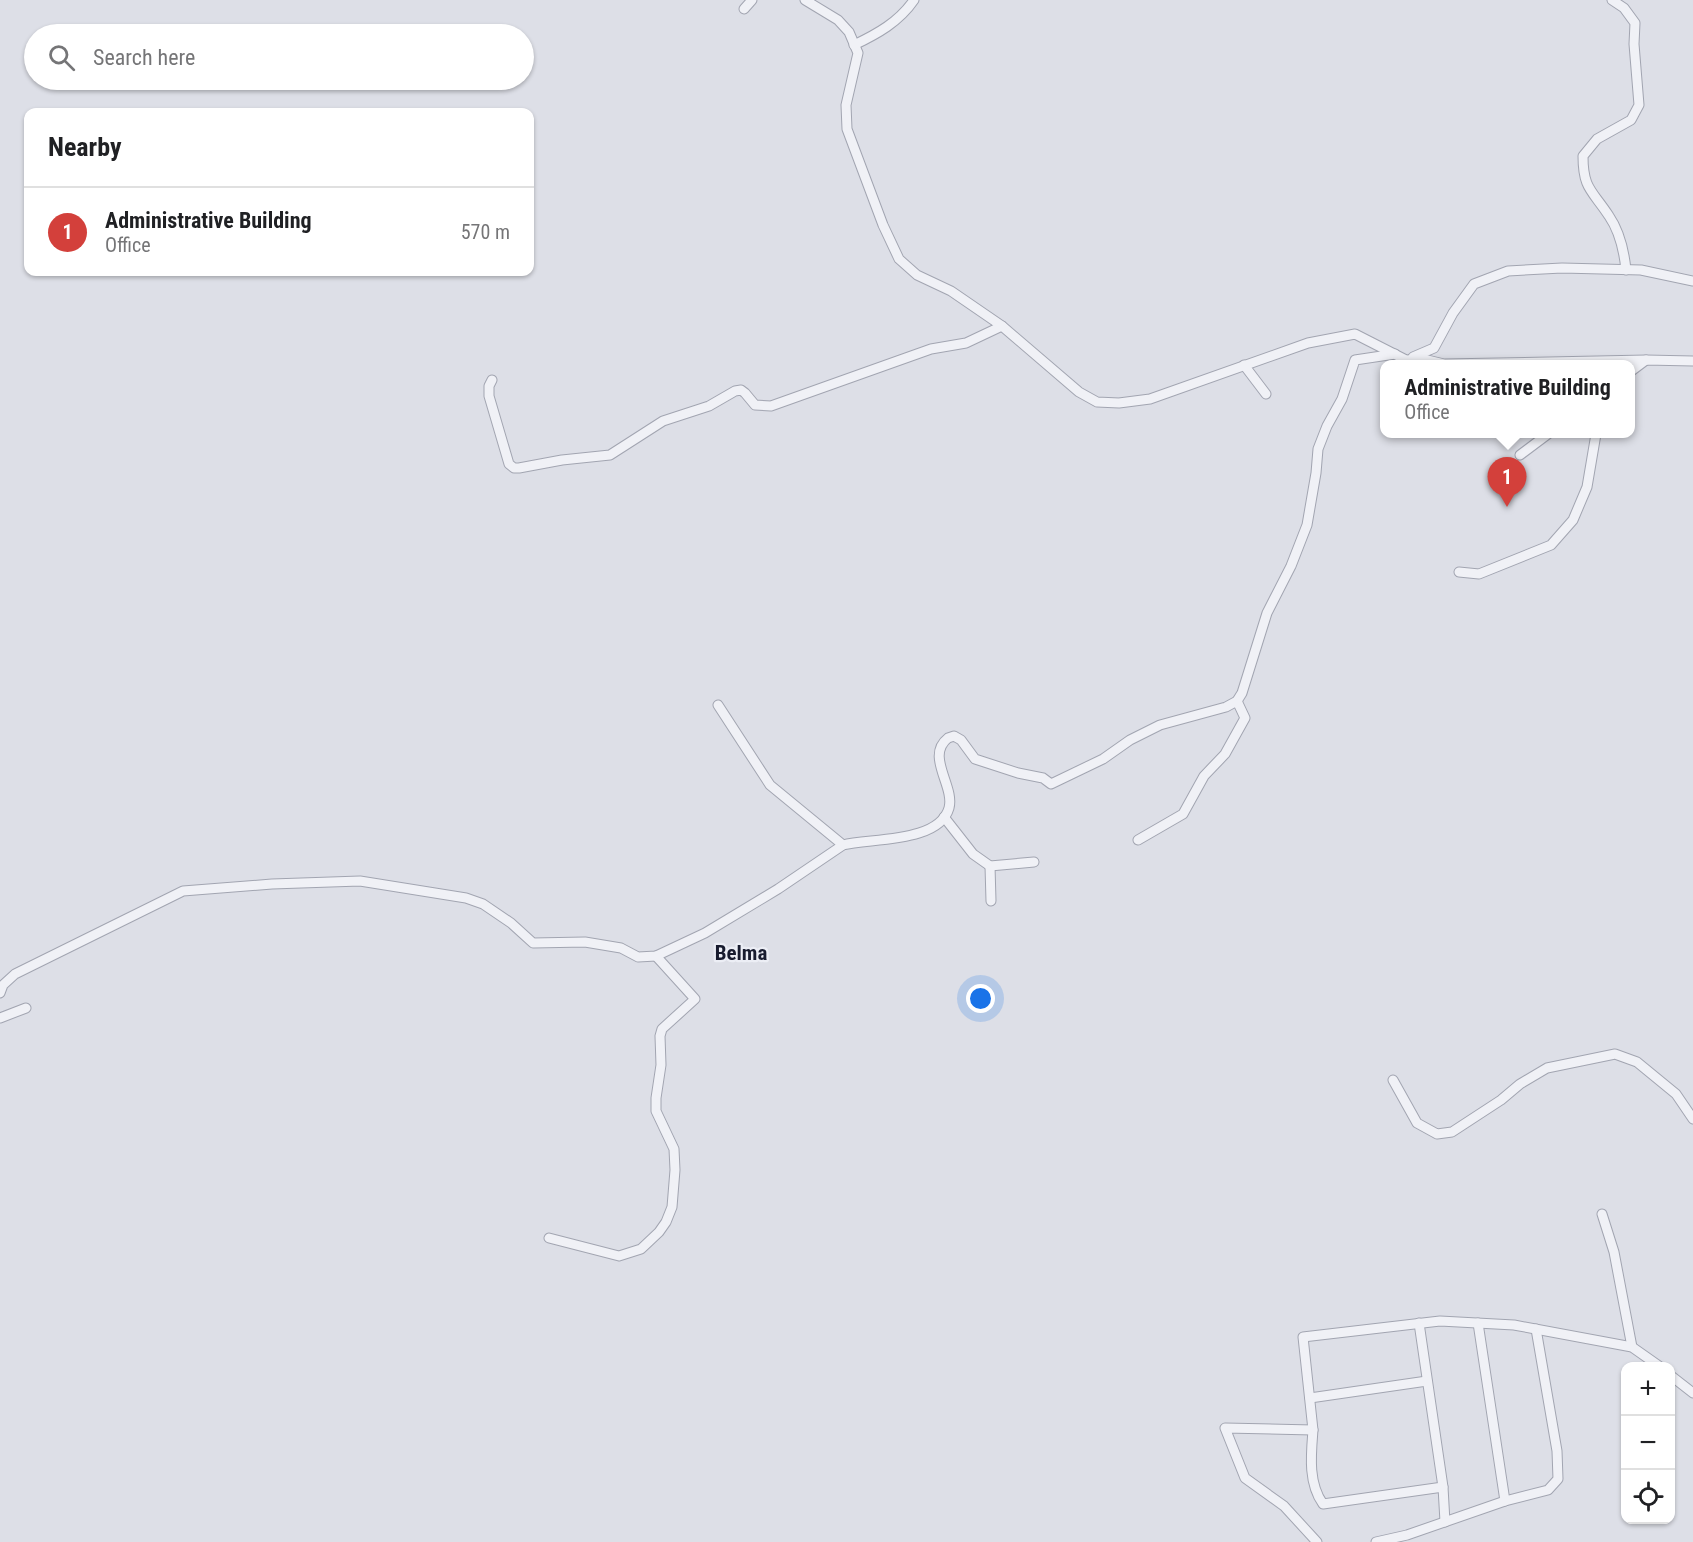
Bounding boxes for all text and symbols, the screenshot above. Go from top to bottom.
search box [24,24,534,90]
icon: search [45,41,78,74]
text: Search here [93,45,195,70]
text: Nearby [48,132,122,162]
text: Administrative Building [105,208,312,233]
text: 1 [62,220,73,244]
text: 570 m [461,220,510,244]
text: Office [105,233,151,257]
popup [1380,360,1635,438]
text: Administrative Building [1404,375,1611,400]
text: Office [1404,400,1450,424]
pin: 1 [1488,458,1526,507]
district label: Belma [715,941,767,965]
your location [966,984,995,1013]
map controls [1621,1362,1675,1524]
button: + [1621,1362,1675,1416]
button: − [1621,1416,1675,1470]
button: locate [1621,1470,1675,1524]

